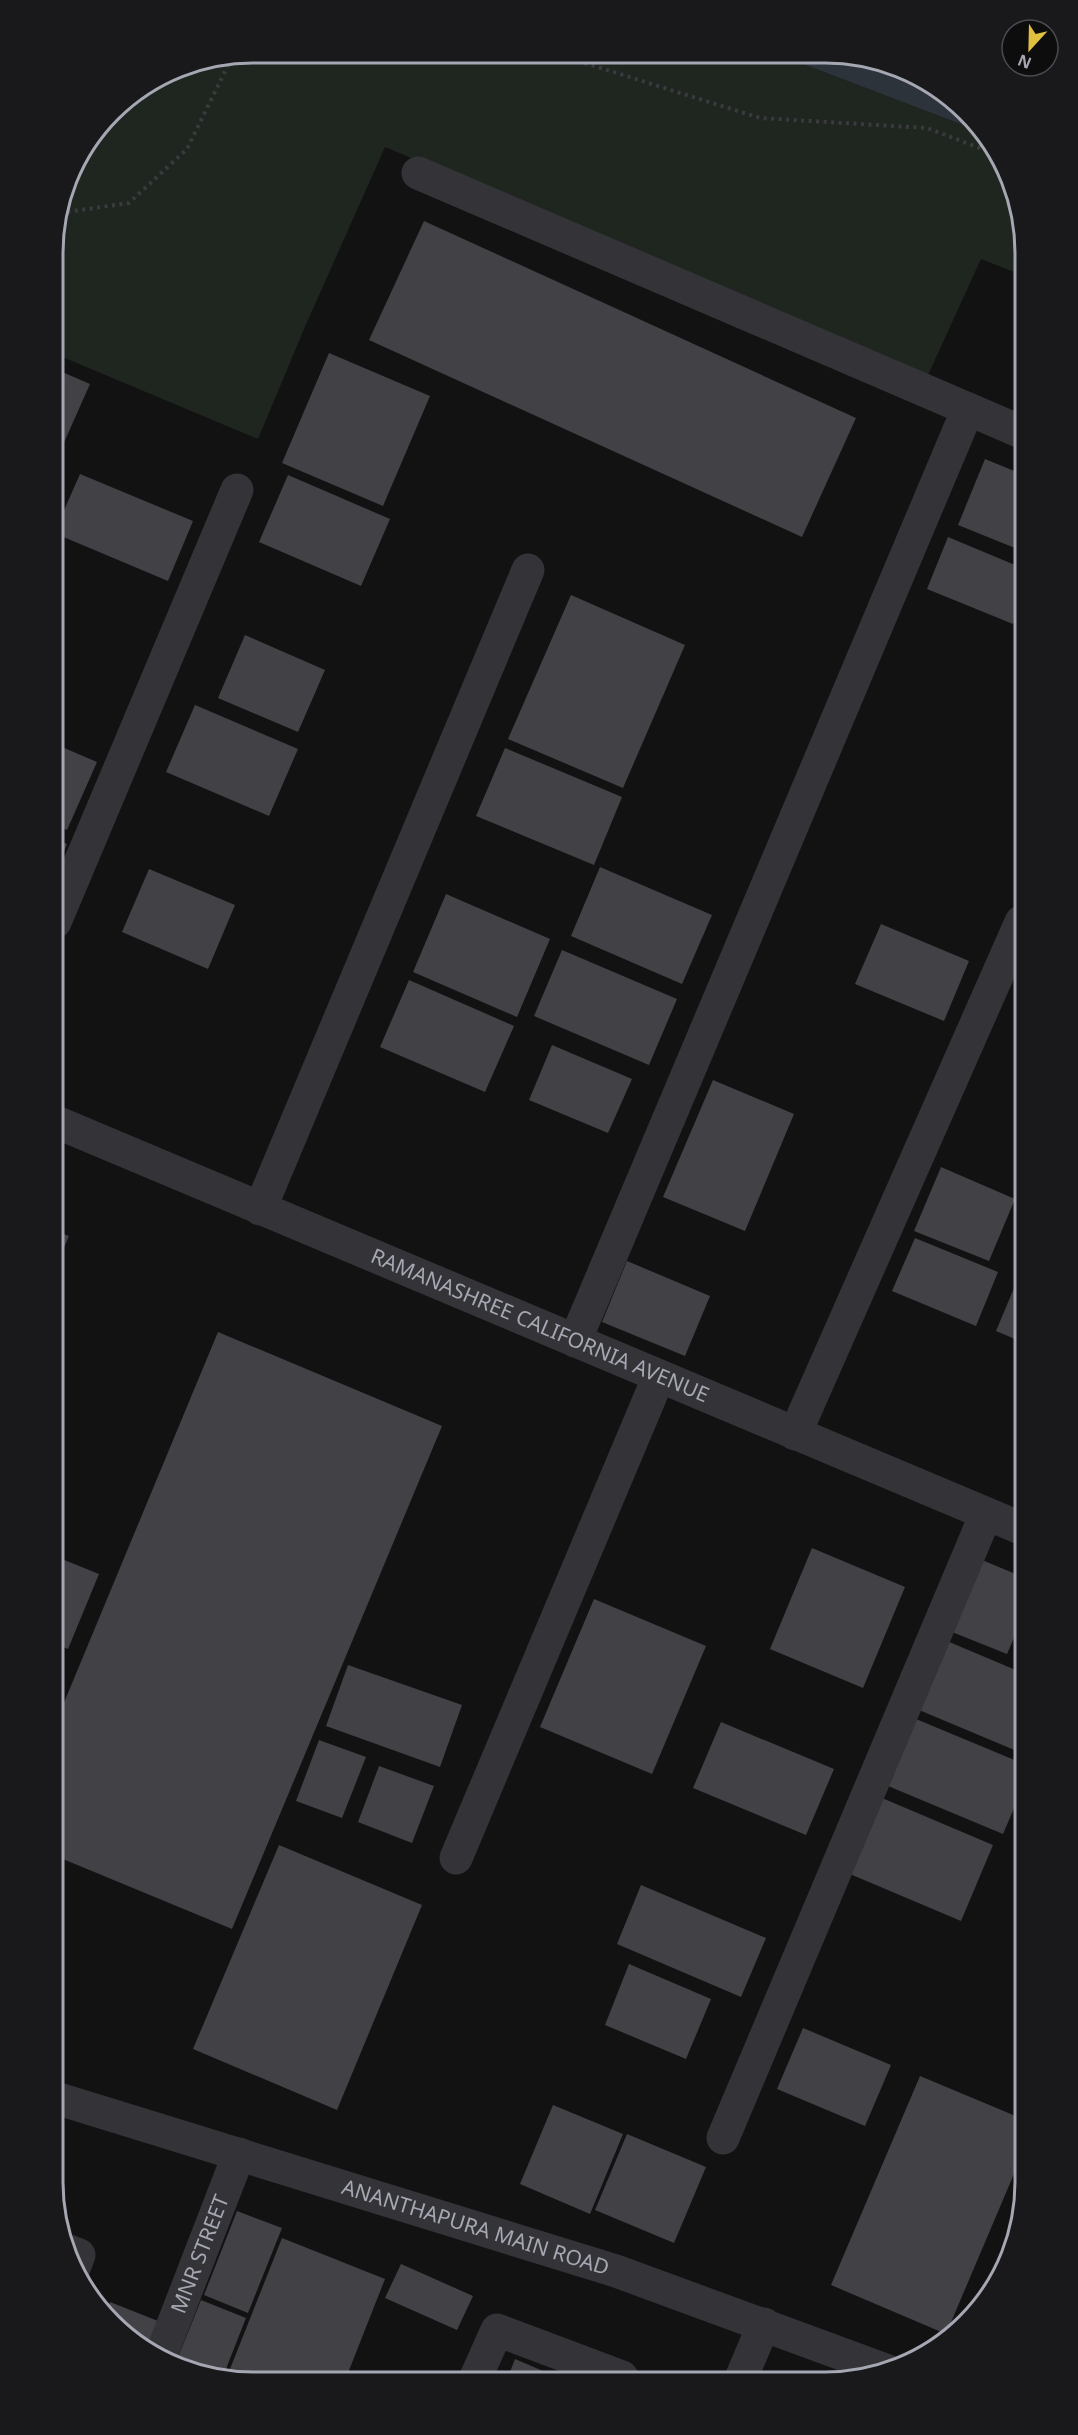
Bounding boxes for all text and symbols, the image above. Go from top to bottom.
north arrow [1000,18,1060,78]
text: N [1014,49,1035,75]
street label: RAMANASHREE CALIFORNIA AVENUE [367,1241,714,1408]
street label: ANANTHAPURA MAIN ROAD [339,2172,613,2281]
street label: MNR STREET [164,2190,235,2317]

